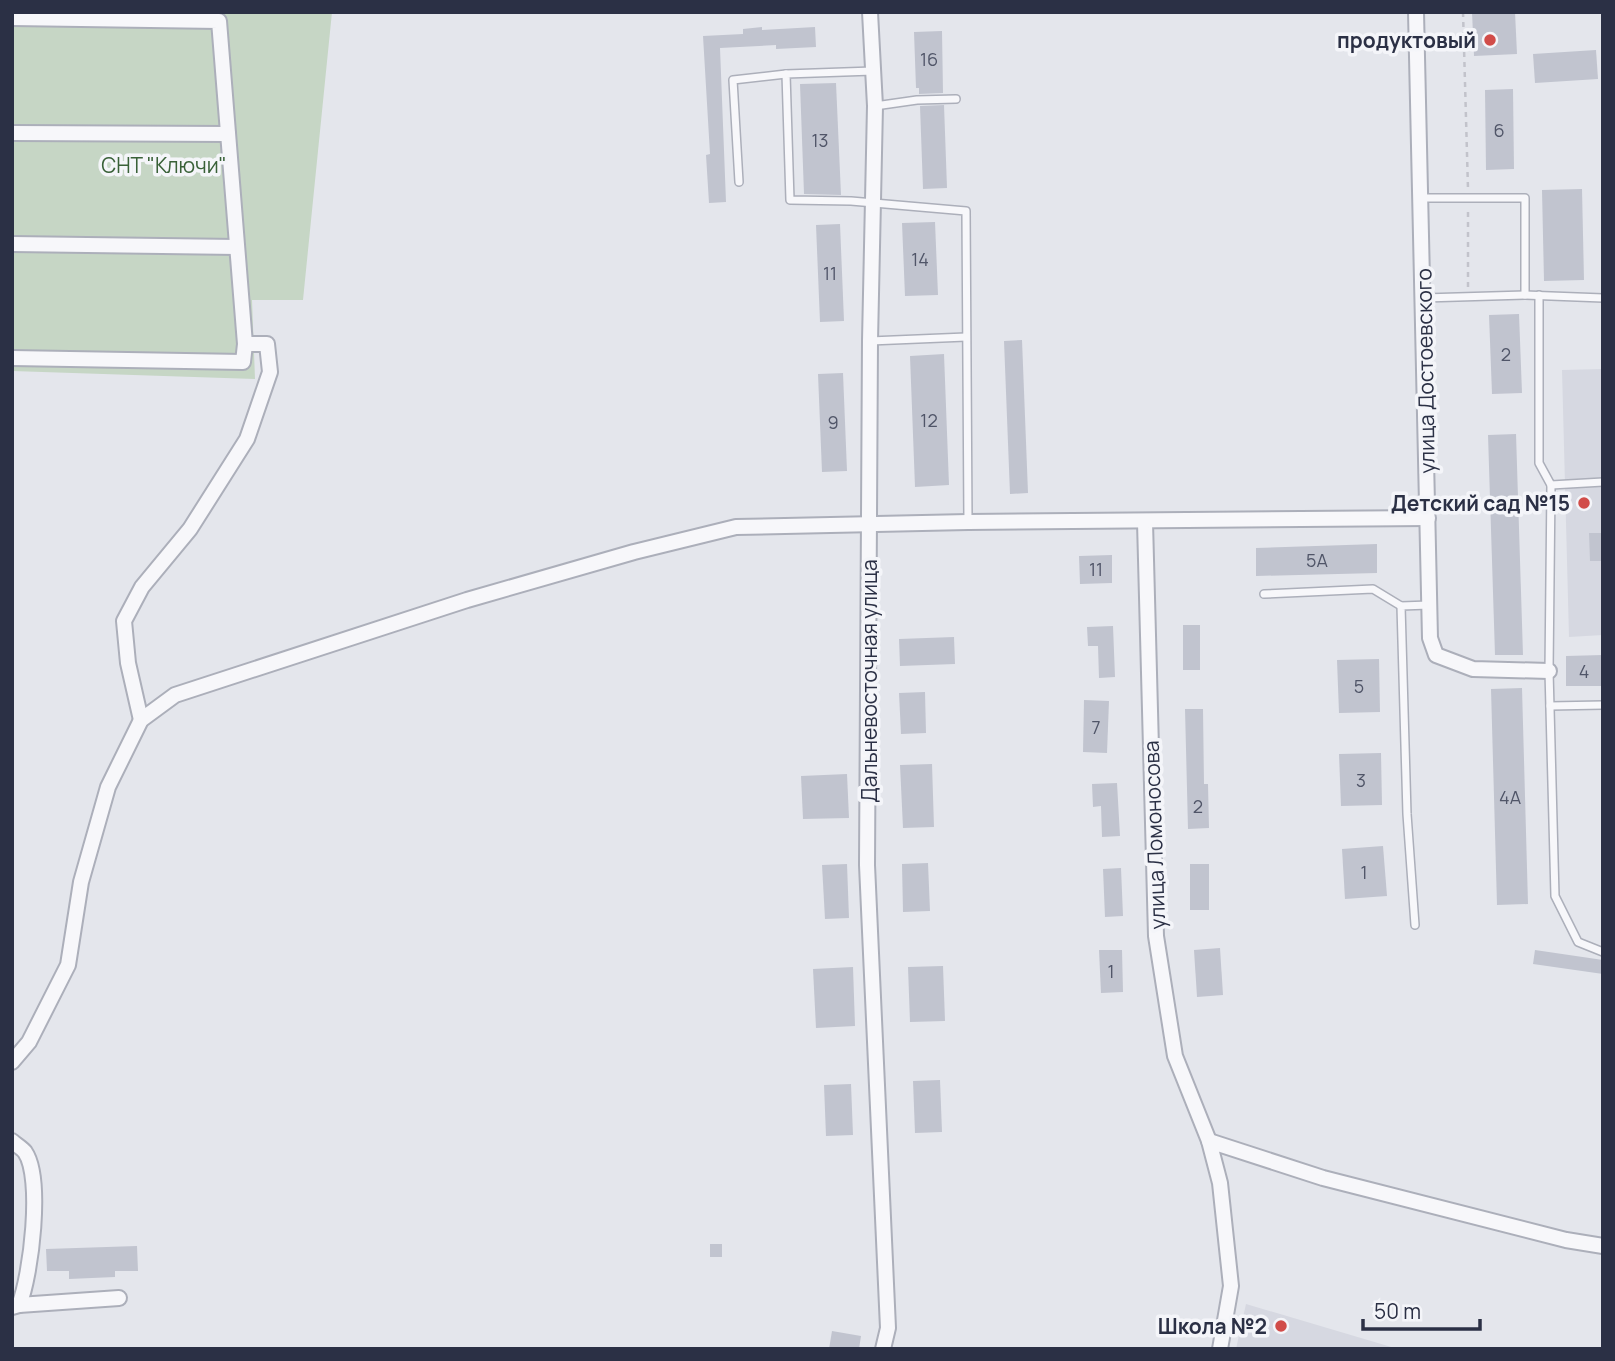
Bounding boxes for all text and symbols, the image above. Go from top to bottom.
place label: продуктовый [1337,26,1476,54]
marker: продуктовый [1482,32,1498,48]
house number: 16 [920,47,938,71]
house number: 6 [1493,118,1505,142]
house number: 13 [812,128,828,152]
park label: СНТ "Ключи" [101,151,227,179]
house number: 14 [911,247,929,271]
house number: 11 [823,261,837,285]
street label: улица Достоевского [1409,268,1441,474]
house number: 2 [1501,342,1511,366]
house number: 12 [920,408,938,432]
house number: 9 [827,410,839,434]
place label: Детский сад №15 [1391,489,1570,517]
marker: Детский сад №15 [1576,495,1592,511]
house number: 5А [1306,548,1328,572]
house number: 11 [1089,557,1103,581]
street label: Дальневосточная улица [855,559,883,803]
house number: 4 [1579,659,1589,683]
house number: 5 [1354,674,1364,698]
house number: 7 [1091,715,1101,739]
street label: улица Ломоносова [1137,740,1171,930]
house number: 3 [1356,768,1366,792]
house number: 4А [1499,785,1522,809]
house number: 2 [1193,794,1203,818]
house number: 1 [1360,860,1368,884]
house number: 1 [1107,959,1115,983]
scale bar [1363,1288,1480,1332]
text: 50 m [1374,1297,1421,1325]
place label: Школа №2 [1158,1312,1267,1340]
marker: Школа №2 [1273,1318,1289,1334]

